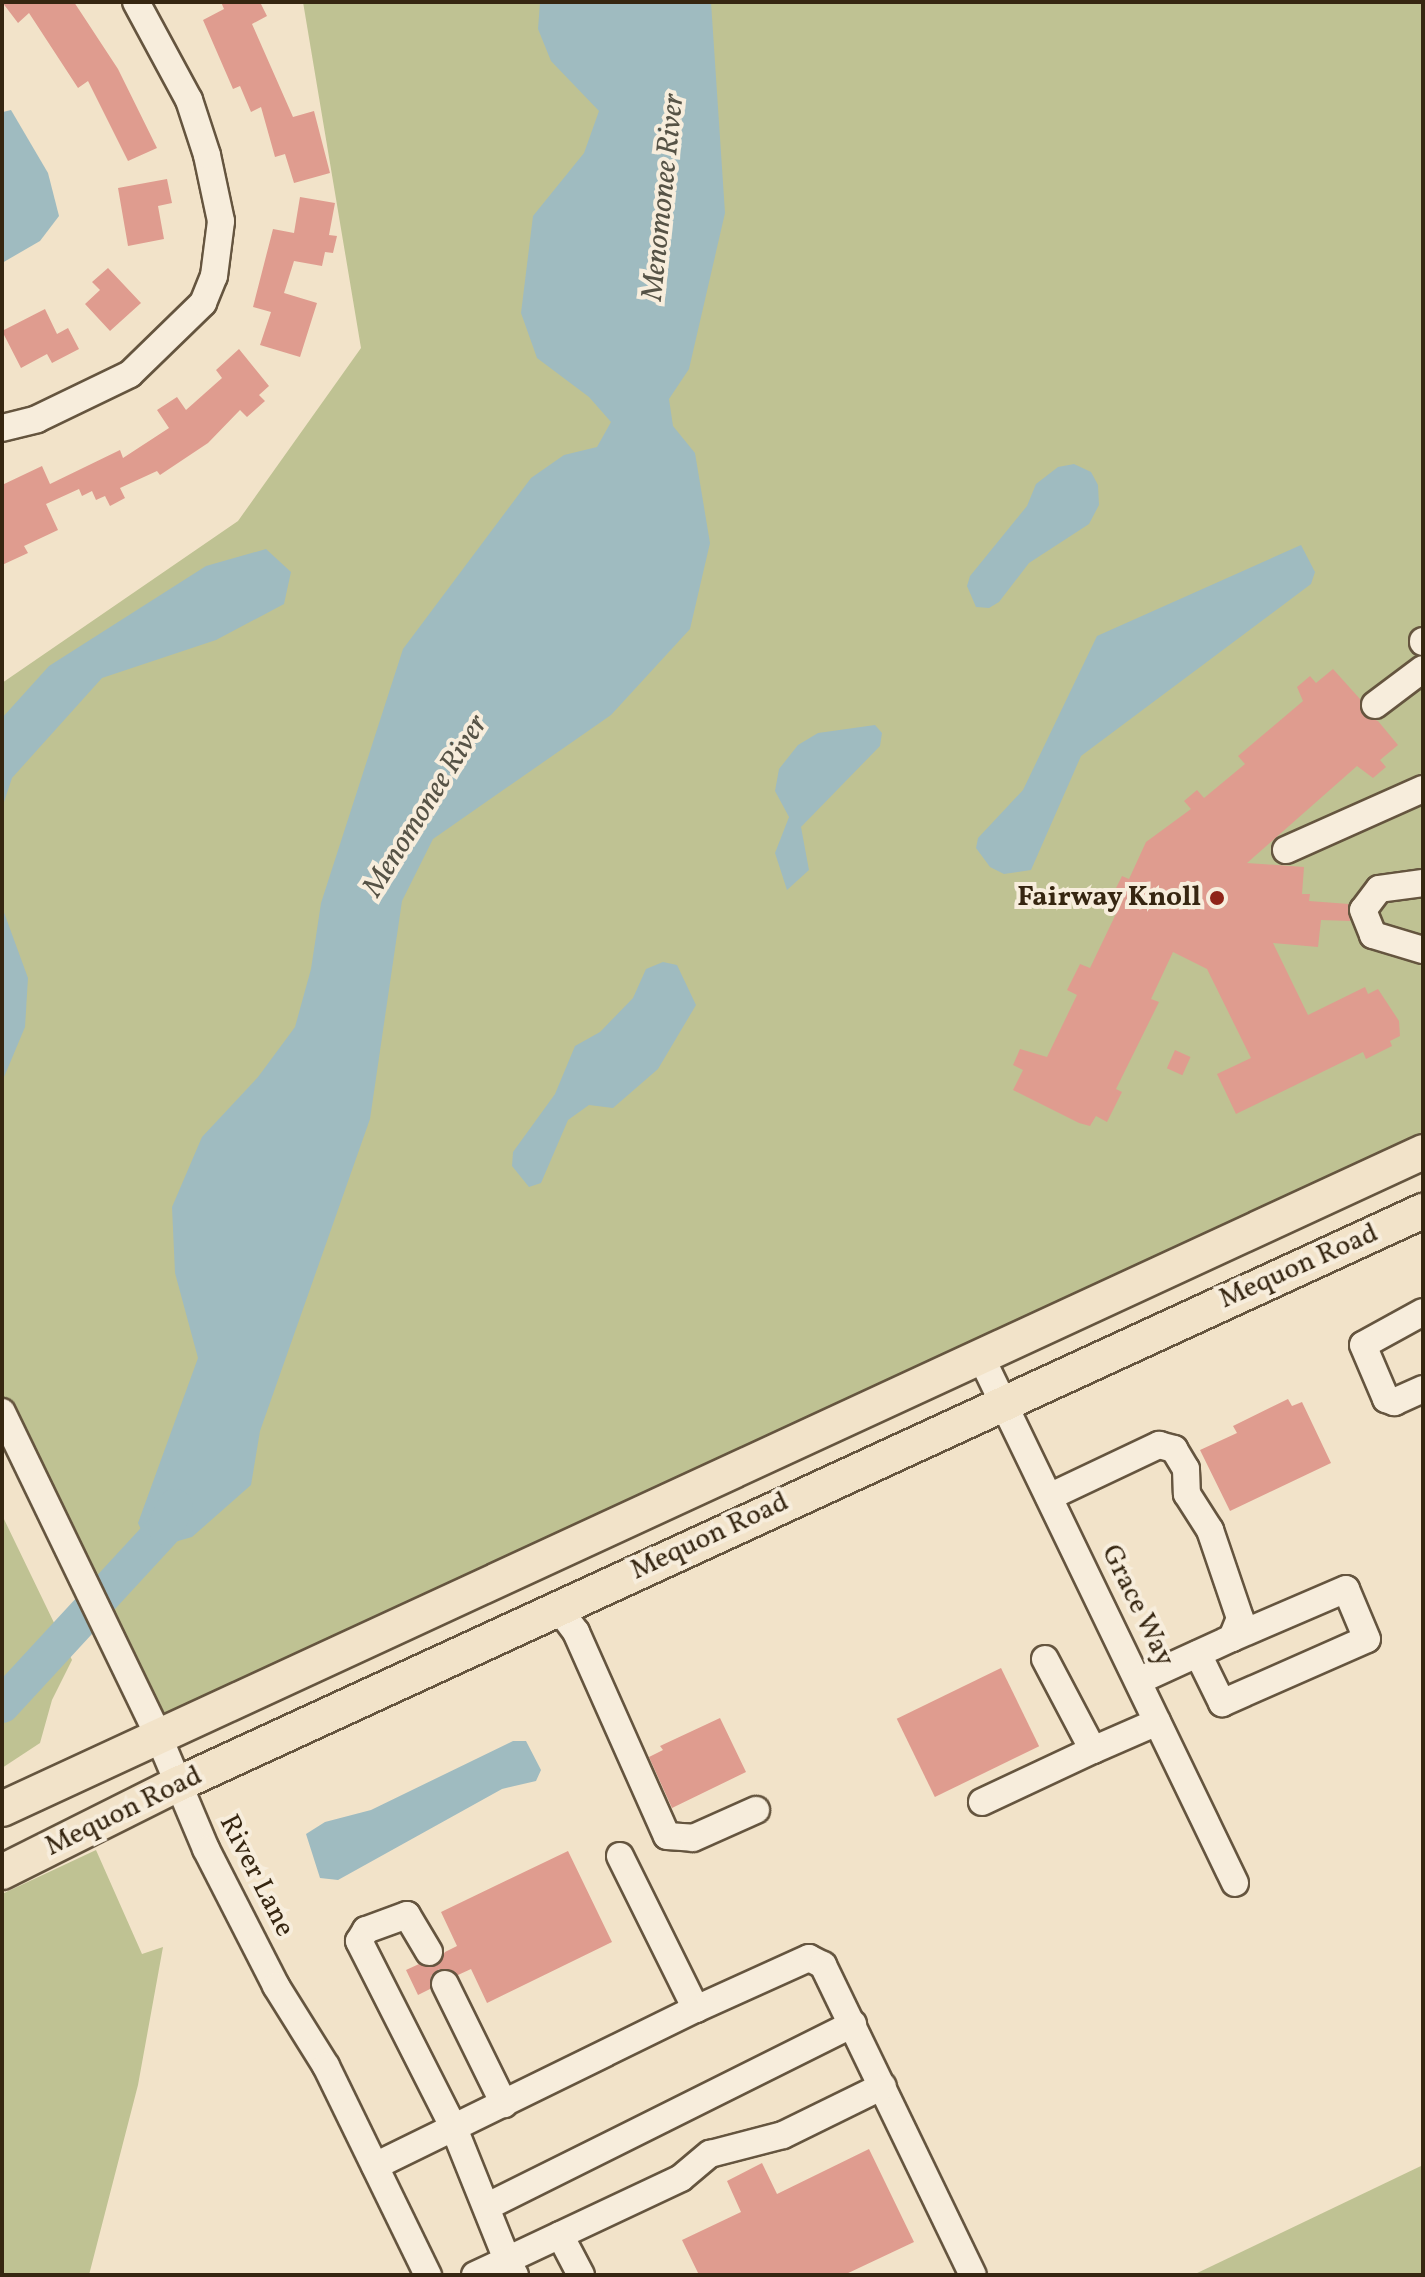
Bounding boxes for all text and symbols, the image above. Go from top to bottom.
water label: Menomonee River [635,92,693,302]
water label: Menomonee River [356,708,496,904]
place label: Fairway Knoll [1017,881,1201,915]
marker: Fairway Knoll [1208,889,1226,907]
street label: Mequon Road [1214,1217,1384,1317]
street label: Mequon Road [626,1486,794,1588]
street label: Grace Way [1093,1539,1181,1673]
street label: Mequon Road [40,1760,208,1864]
street label: River Lane [211,1809,301,1943]

